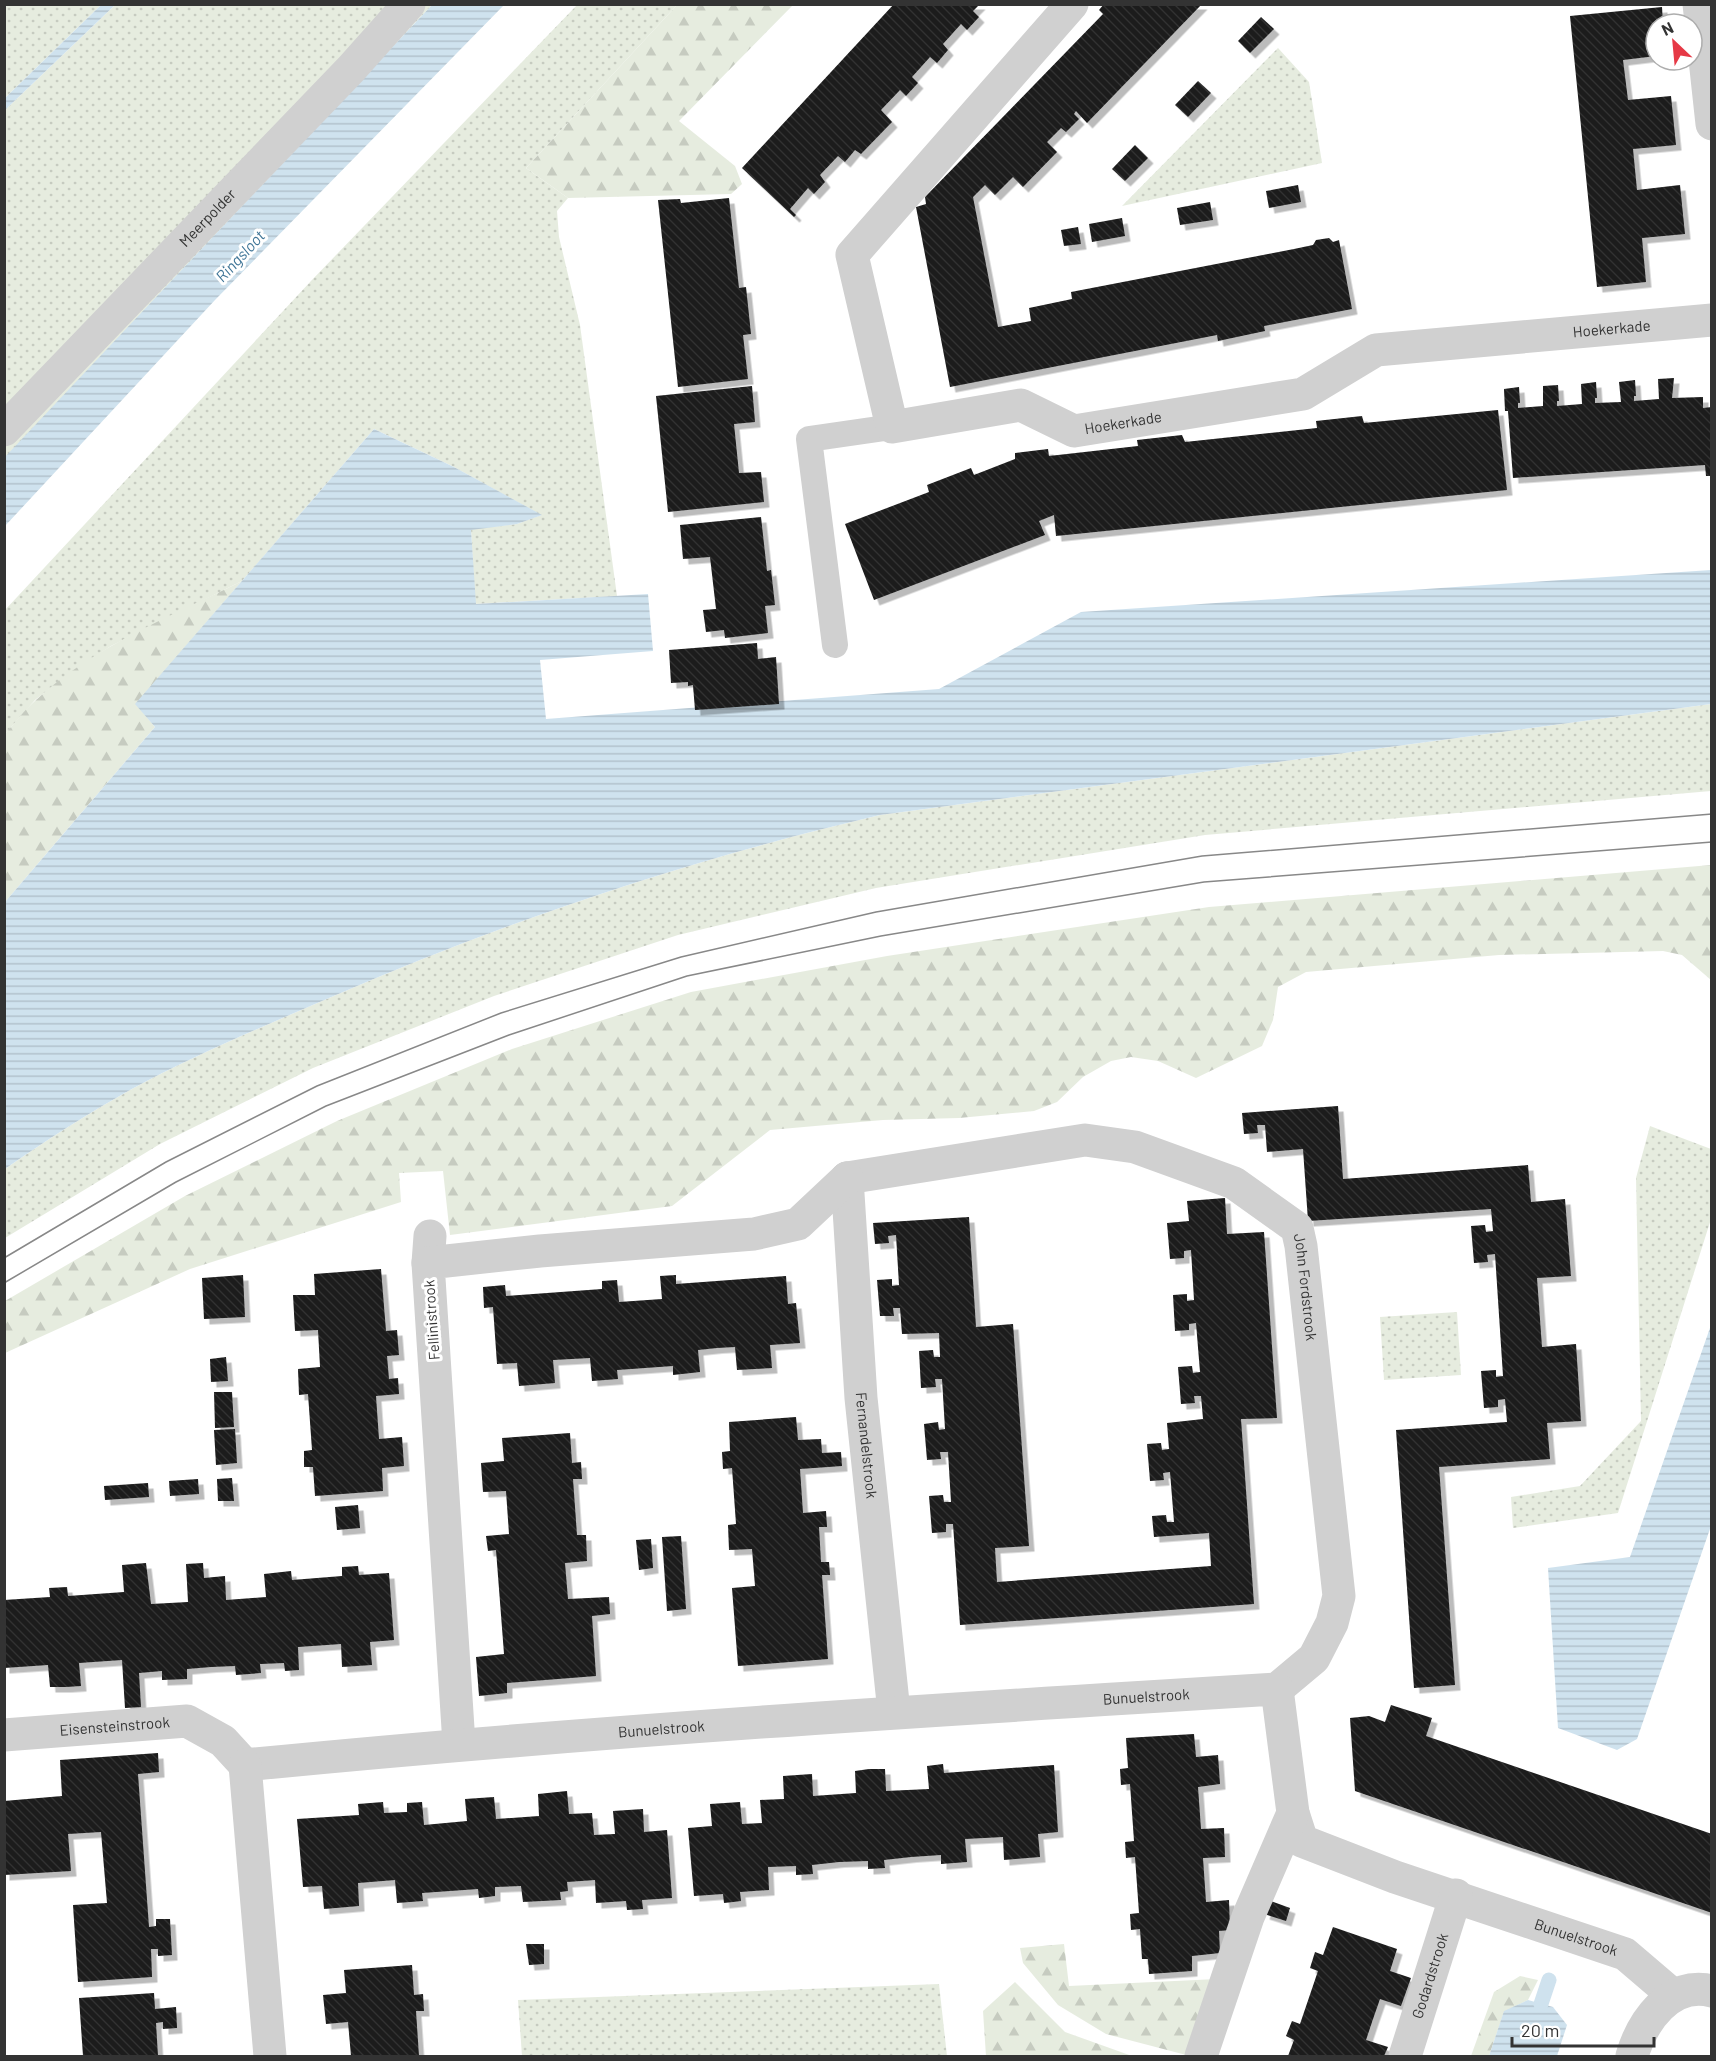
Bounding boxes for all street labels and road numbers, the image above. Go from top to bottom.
street label: Meerpolder [175,184,239,250]
street label: Hoekerkade [1572,316,1651,340]
street label: Hoekerkade [1083,407,1163,437]
street label: John Fordstrook [1290,1232,1321,1342]
street label: Fellinistrook [419,1279,443,1361]
street label: Fernandelstrook [853,1392,882,1500]
street label: Bunuelstrook [1102,1684,1191,1708]
street label: Eisensteinstrook [59,1712,171,1739]
street label: Bunuelstrook [617,1716,706,1741]
street label: Bunuelstrook [1532,1914,1621,1959]
street label: Godardstrook [1407,1930,1452,2021]

